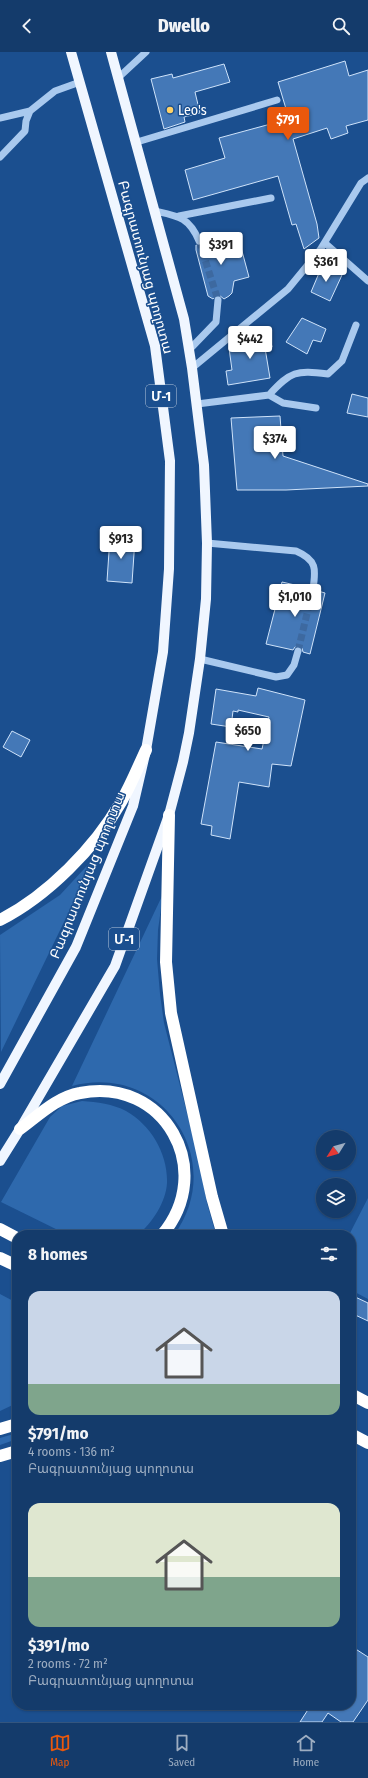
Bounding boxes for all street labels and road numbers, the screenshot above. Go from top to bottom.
street label: Բագրատունյաց պողոտա [114,179,177,356]
road number: Մ-1 [146,385,176,407]
street label: Բագրատունյաց պողոտա [46,789,129,961]
road number: Մ-1 [109,928,139,950]

